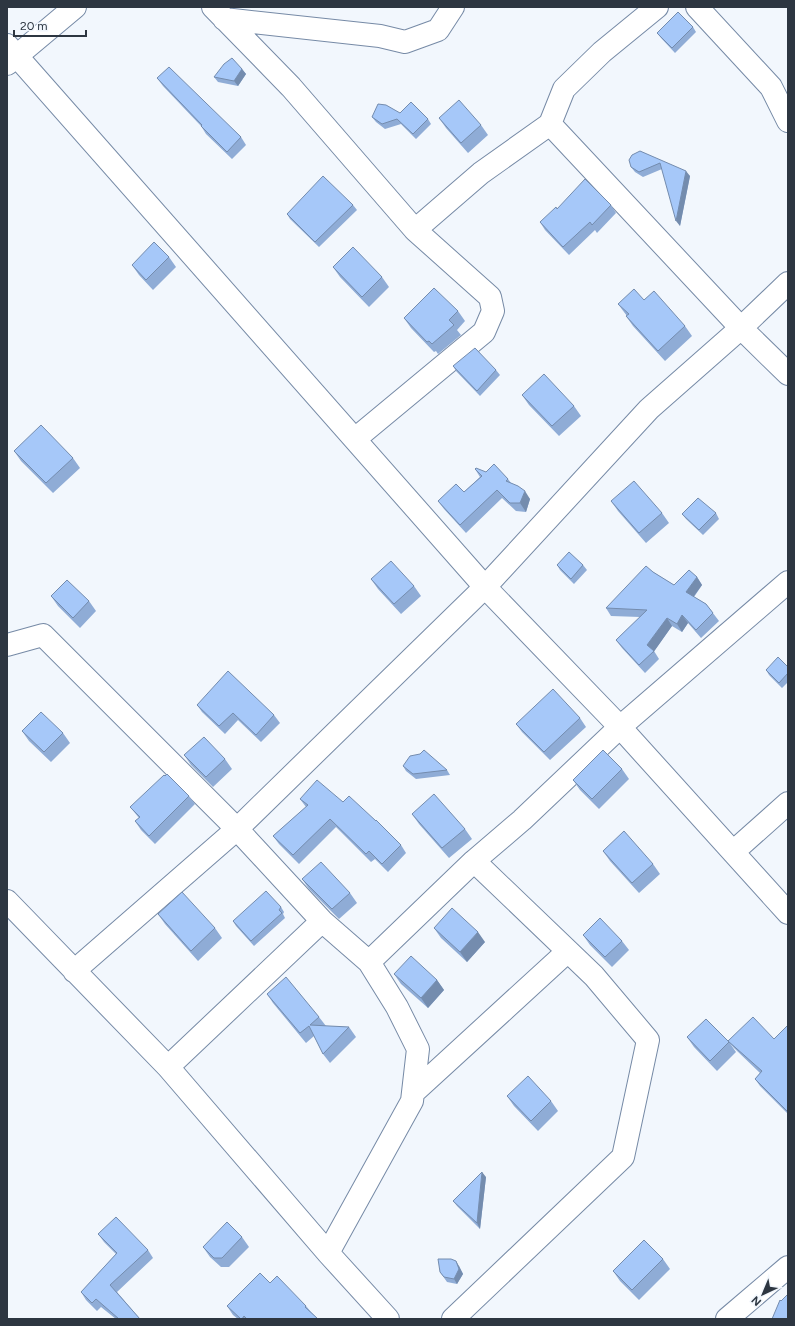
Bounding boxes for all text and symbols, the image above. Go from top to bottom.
scale bar [14,12,86,38]
text: 20 m [20,19,48,33]
north arrow [743,1274,783,1314]
text: N [749,1293,764,1308]

